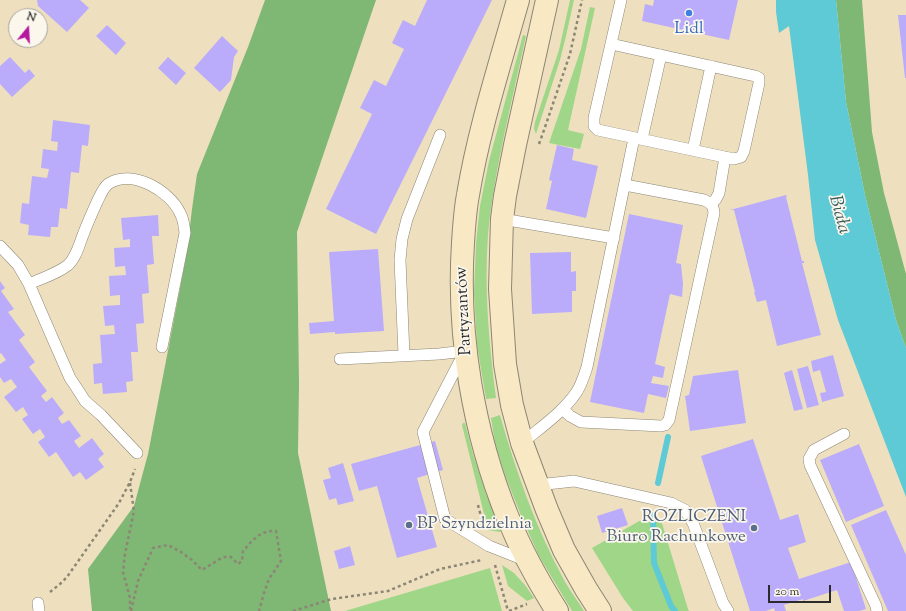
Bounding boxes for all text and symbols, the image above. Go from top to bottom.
north arrow [8,8,48,48]
marker: Lidl [684,8,694,18]
text: N [25,9,38,27]
place label: Lidl [674,20,704,40]
water label: Biała [823,193,853,237]
street label: Partyzantów [452,266,478,356]
place label: ROZLICZENI Biuro Rachunkowe [607,508,746,548]
place label: BP Szyndzielnia [417,515,532,535]
marker: BP Szyndzielnia [404,520,414,530]
marker: ROZLICZENI Biuro Rachunkowe [749,523,759,533]
scale bar [770,577,833,603]
text: 20 m [775,583,799,601]

